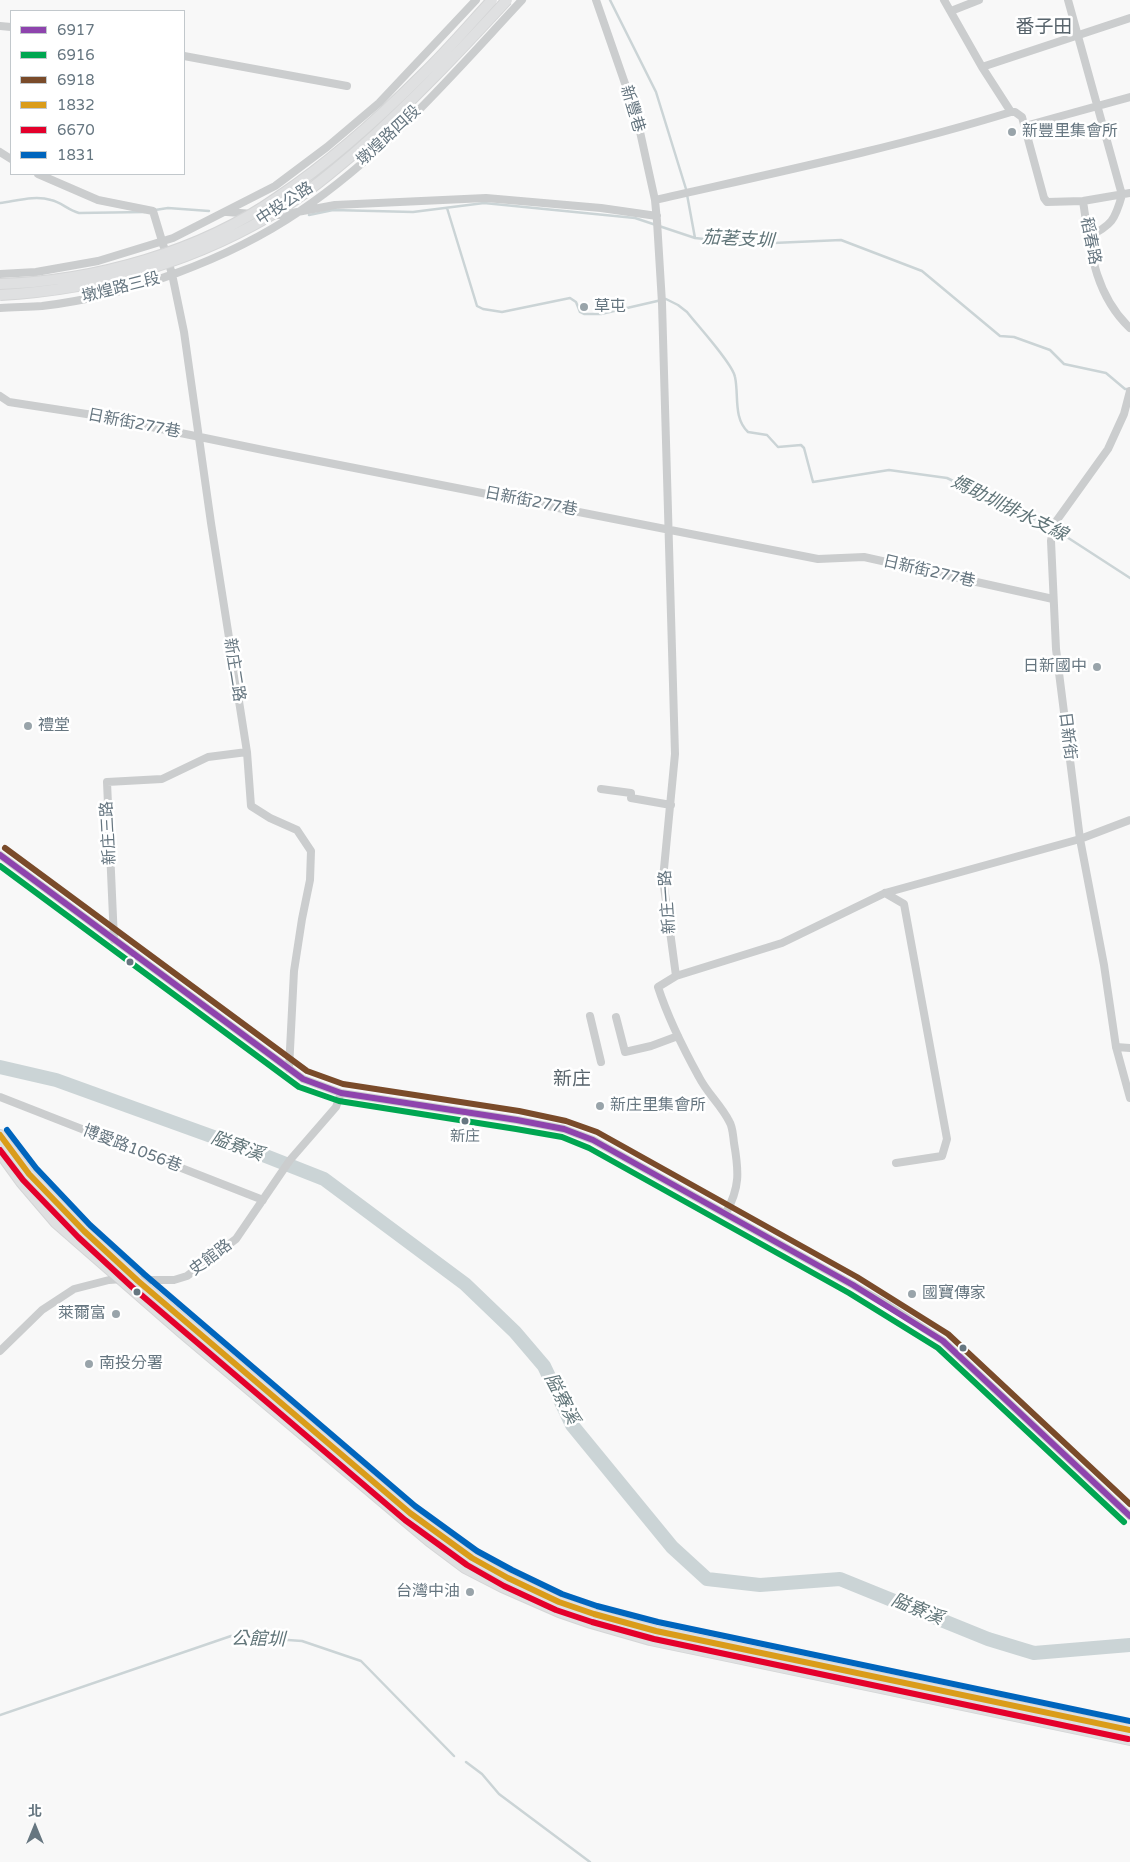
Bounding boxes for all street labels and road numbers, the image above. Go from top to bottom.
street label: 新豐巷 [616,83,648,135]
street label: 墩煌路四段 [353,102,425,170]
street label: 中投公路 [253,179,317,229]
street label: 稻春路 [1076,216,1104,266]
street label: 墩煌路三段 [80,269,162,307]
street label: 日新街277巷 [86,406,182,442]
street label: 日新街277巷 [483,484,579,520]
street label: 日新街277巷 [881,552,977,592]
street label: 新庄二路 [220,637,248,703]
street label: 日新街 [1055,711,1079,761]
street label: 新庄三路 [98,801,120,865]
street label: 新庄一路 [656,869,680,935]
street label: 博愛路1056巷 [80,1121,184,1177]
street label: 史館路 [186,1236,236,1280]

